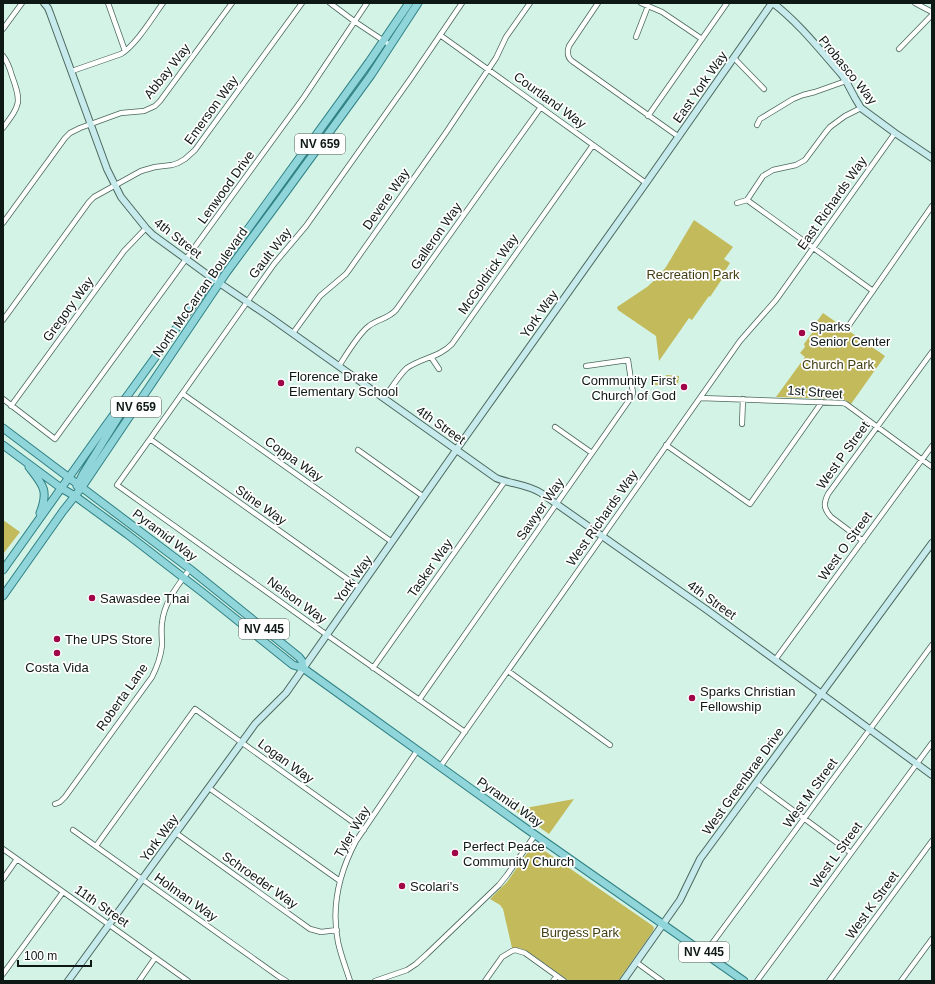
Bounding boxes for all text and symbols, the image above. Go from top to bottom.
street label: Probasco Way [816,33,881,108]
street label: Abbay Way [141,40,194,102]
street label: East York Way [670,48,731,126]
street label: Courtland Way [511,69,589,131]
street label: Emerson Way [181,72,241,147]
road number: NV 659 [295,134,345,154]
street label: Lenwood Drive [194,148,258,226]
street label: East Richards Way [794,153,870,252]
street label: Devere Way [359,165,413,232]
street label: Galleron Way [407,199,465,272]
street label: 4th Street [151,215,205,261]
street label: North McCarran Boulevard [150,224,250,360]
street label: Gault Way [246,224,295,281]
street label: McGoldrick Way [455,231,521,317]
park label: Recreation Park [646,267,740,282]
street label: Gregory Way [40,273,97,344]
street label: York Way [517,287,561,341]
place label: Sparks Senior Center [810,319,891,349]
marker: Sparks Senior Center [797,328,807,338]
park label: Church Park [802,357,875,372]
place label: Florence Drake Elementary School [289,369,398,399]
place label: Community First Church of God [581,373,676,403]
marker: Florence Drake Elementary School [276,378,286,388]
marker: Community First Church of God [679,382,689,392]
street label: 1st Street [787,383,844,401]
road number: NV 659 [111,397,161,417]
street label: 4th Street [414,403,469,448]
street label: West P Street [813,418,873,492]
street label: Coppa Way [262,434,326,485]
street label: West Richards Way [563,467,641,569]
street label: Sawyer Way [513,475,567,543]
street label: Stine Way [233,482,290,528]
street label: Pyramid Way [130,506,201,564]
street label: West O Street [815,508,875,583]
street label: Tasker Way [405,536,456,600]
street label: York Way [331,552,375,606]
street label: Nelson Way [264,573,330,627]
street label: 4th Street [685,577,740,623]
place label: Sawasdee Thai [100,591,189,606]
marker: Sawasdee Thai [87,593,97,603]
road number: NV 445 [239,619,289,639]
place label: The UPS Store [65,632,152,647]
marker: The UPS Store [52,634,62,644]
marker: Costa Vida [52,648,62,658]
place label: Costa Vida [25,660,89,675]
street label: Roberta Lane [93,660,151,734]
place label: Sparks Christian Fellowship [700,684,795,714]
marker: Sparks Christian Fellowship [687,693,697,703]
street label: West Greenbrae Drive [699,724,787,838]
street label: Logan Way [255,736,317,787]
street label: West M Street [780,755,840,831]
street label: Pyramid Way [474,774,546,830]
street label: Tyler Way [331,803,373,861]
street label: York Way [137,811,181,865]
street label: West L Street [807,819,865,891]
place label: Perfect Peace Community Church [463,839,574,869]
street label: Schroeder Way [219,848,301,912]
marker: Perfect Peace Community Church [450,848,460,858]
street label: West K Street [842,868,902,942]
street label: Holman Way [151,870,221,925]
place label: Scolari's [410,879,459,894]
marker: Scolari's [397,881,407,891]
street label: 11th Street [72,882,132,930]
park label: Burgess Park [541,925,620,940]
scale bar [18,942,91,968]
road number: NV 445 [679,942,729,962]
text: 100 m [24,949,57,963]

